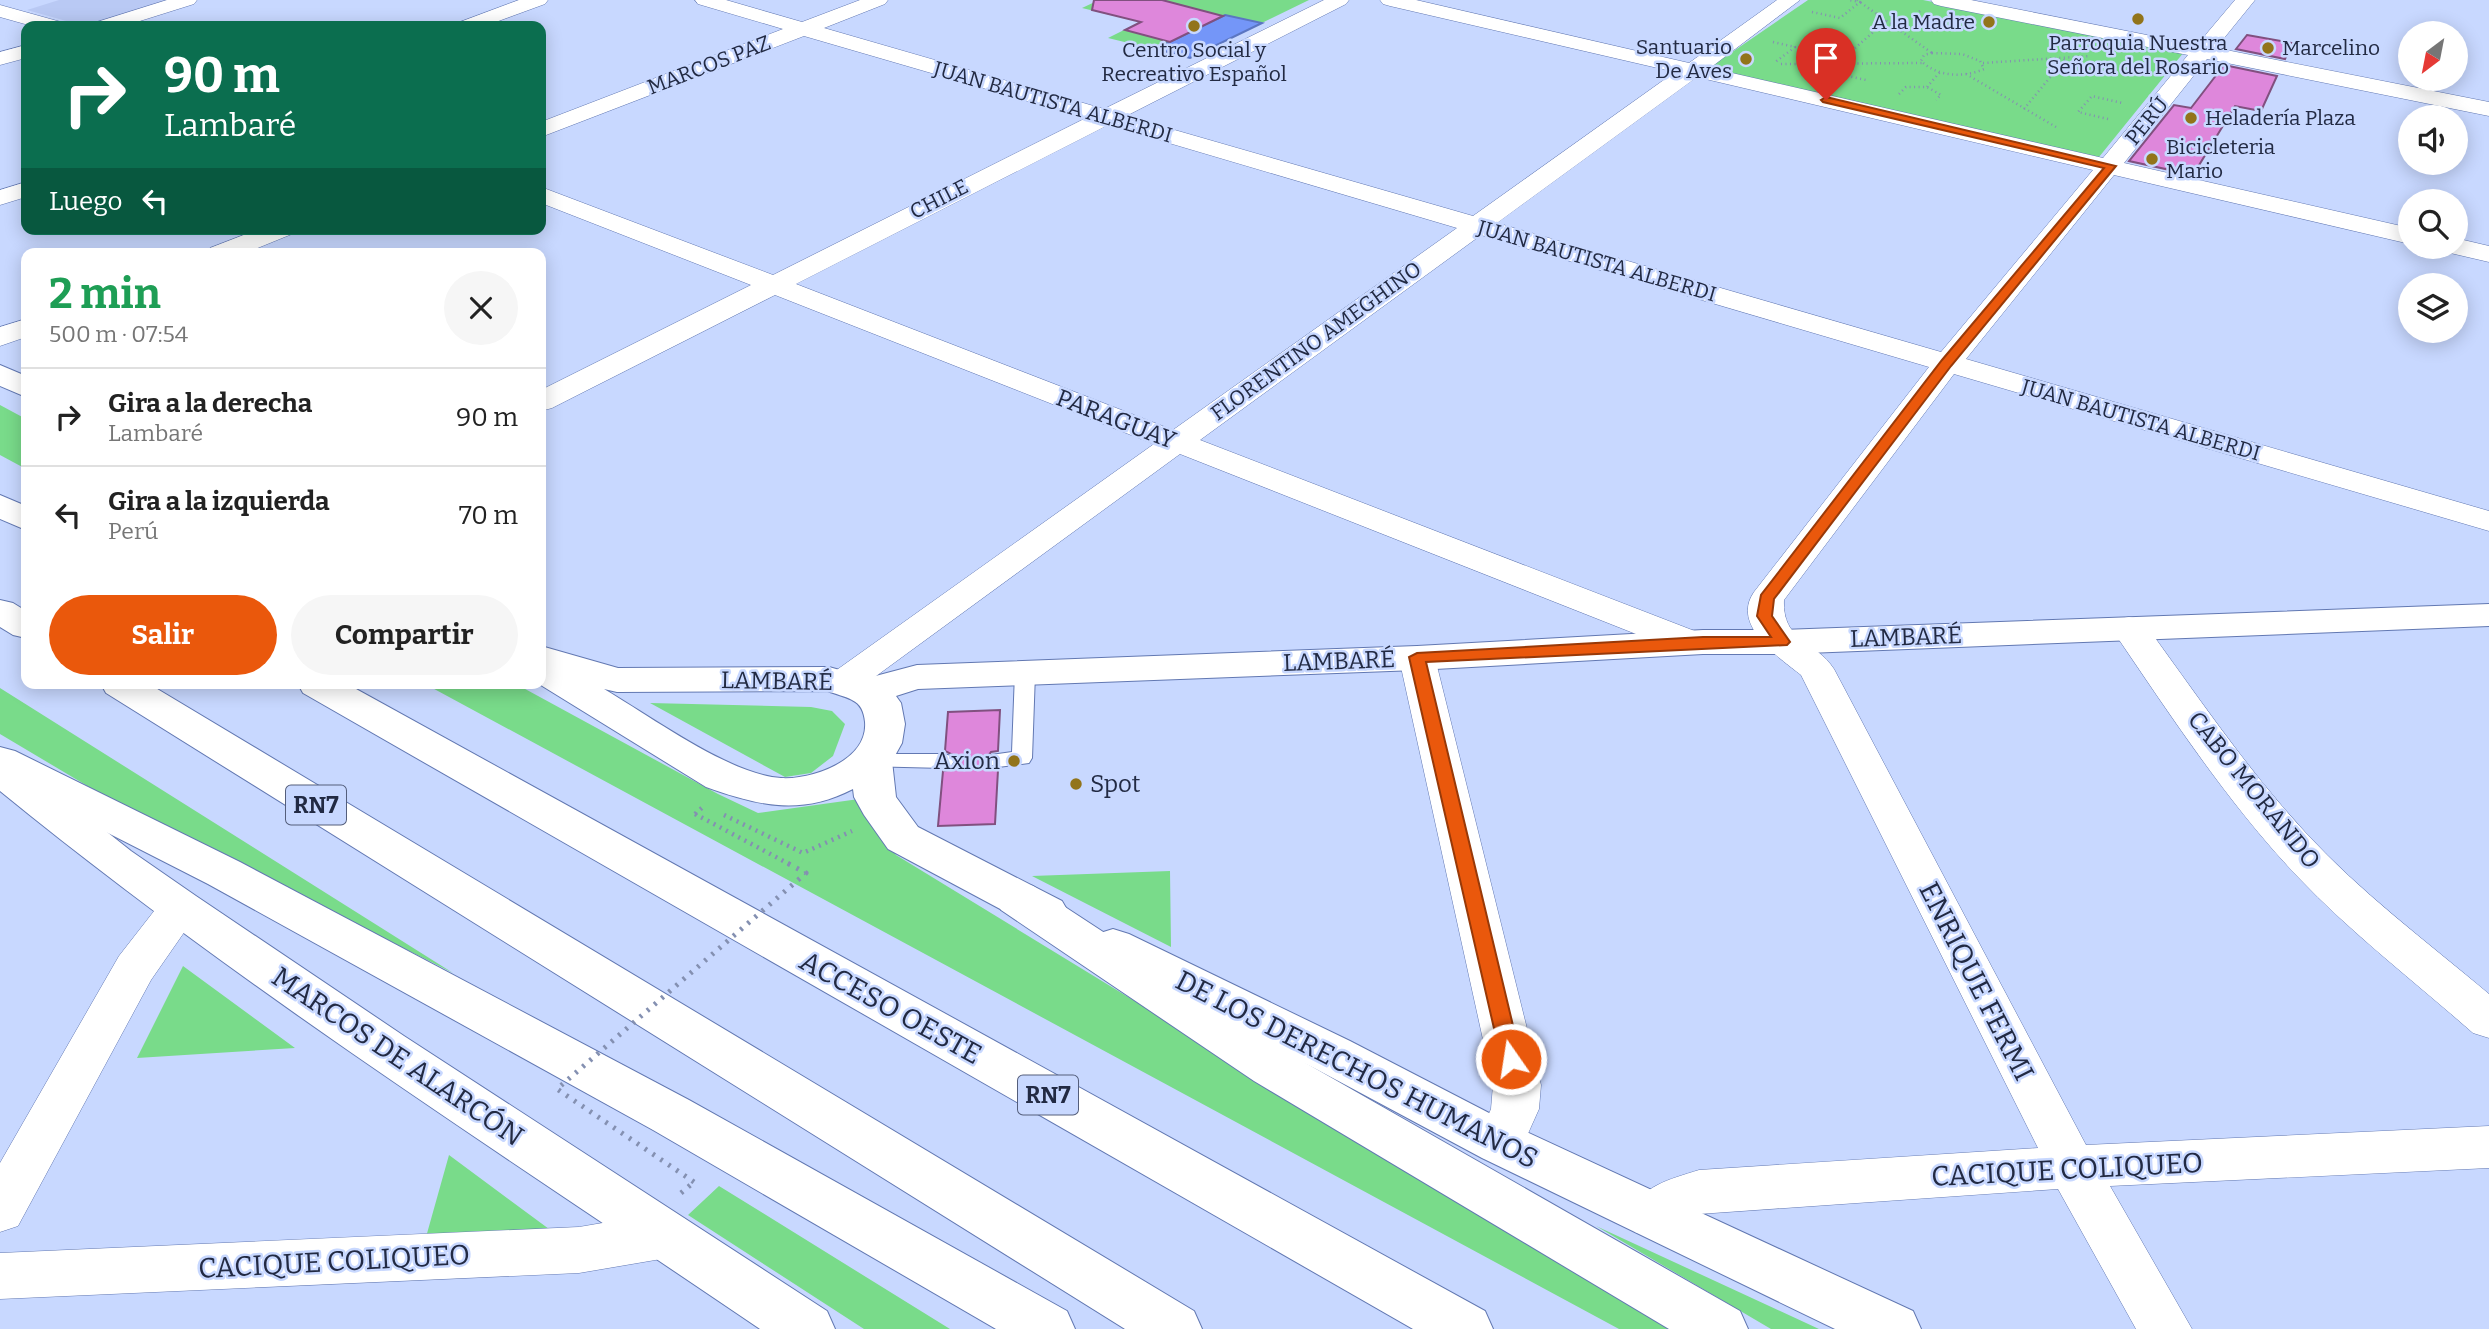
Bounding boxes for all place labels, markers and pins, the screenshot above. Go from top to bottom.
place label: A la Madre [1872,9,1975,35]
marker: Parroquia Nuestra Señora del Rosario [2130,11,2146,27]
marker: A la Madre [1981,14,1997,30]
marker: Centro Social y Recreativo Español [1186,18,1202,34]
pin [1796,28,1856,100]
place label: Parroquia Nuestra Señora del Rosario [2047,30,2229,80]
place label: Santuario De Aves [1636,34,1732,84]
place label: Marcelino [2282,35,2380,61]
place label: Centro Social y Recreativo Español [1101,37,1287,87]
marker: Marcelino [2260,40,2276,56]
marker: Santuario De Aves [1738,51,1754,67]
place label: Heladería Plaza [2205,105,2356,131]
marker: Heladería Plaza [2183,110,2199,126]
place label: Bicicleteria Mario [2166,134,2276,184]
marker: Bicicleteria Mario [2144,151,2160,167]
place label: Axion [934,747,1000,775]
marker: Axion [1006,753,1022,769]
place label: Spot [1090,770,1141,798]
marker: Spot [1068,776,1084,792]

